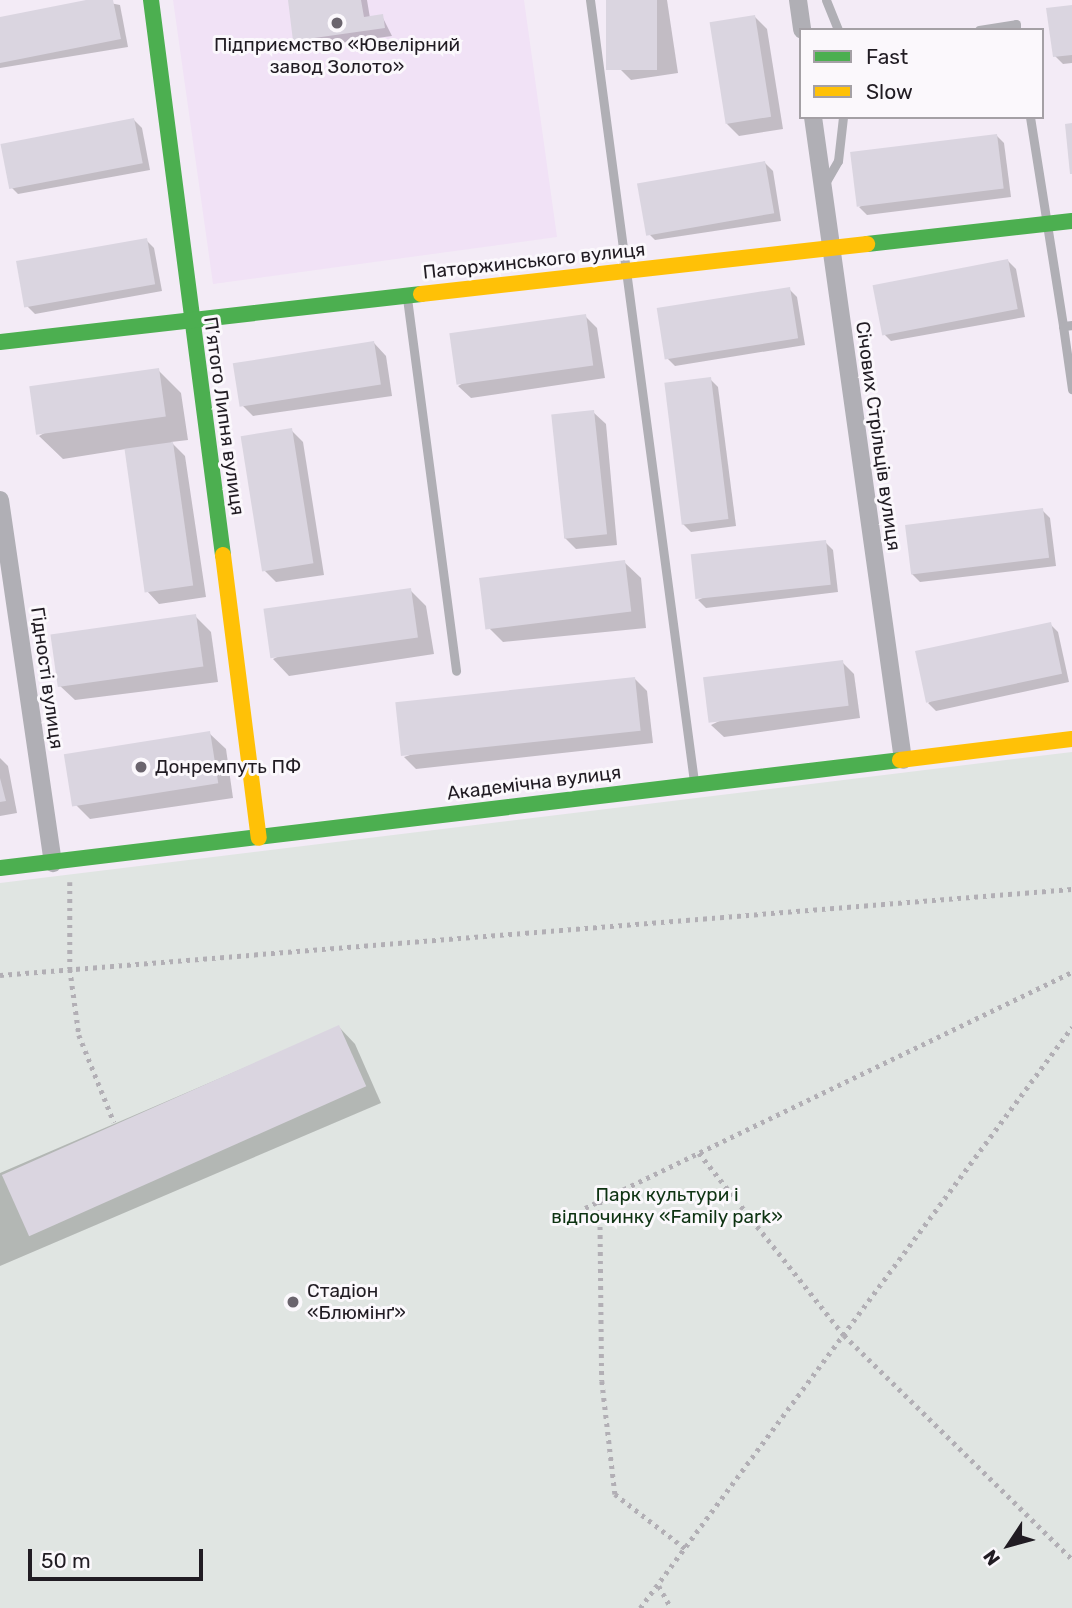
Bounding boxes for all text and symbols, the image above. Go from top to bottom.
marker: Підприємство «Ювелірний завод Золото» [329,15,345,31]
legend [799,28,1044,119]
place label: Підприємство «Ювелірний завод Золото» [214,34,460,78]
text: Fast [866,44,908,69]
text: Slow [866,79,913,104]
street label: Паторжинського вулиця [422,238,646,284]
street label: П’ятого Липня вулиця [199,315,249,517]
street label: Січових Стрільців вулиця [851,320,905,552]
street label: Гідності вулиця [26,606,68,750]
place label: Донремпуть ПФ [155,756,301,778]
marker: Донремпуть ПФ [133,759,149,775]
street label: Академічна вулиця [446,761,622,805]
park label: Парк культури і відпочинку «Family park» [551,1184,783,1228]
place label: Стадіон «Блюмінґ» [307,1280,406,1324]
marker: Стадіон «Блюмінґ» [285,1294,301,1310]
north arrow [974,1510,1044,1580]
scale bar [32,1534,206,1578]
text: N [978,1545,1005,1570]
text: 50 m [41,1548,91,1573]

